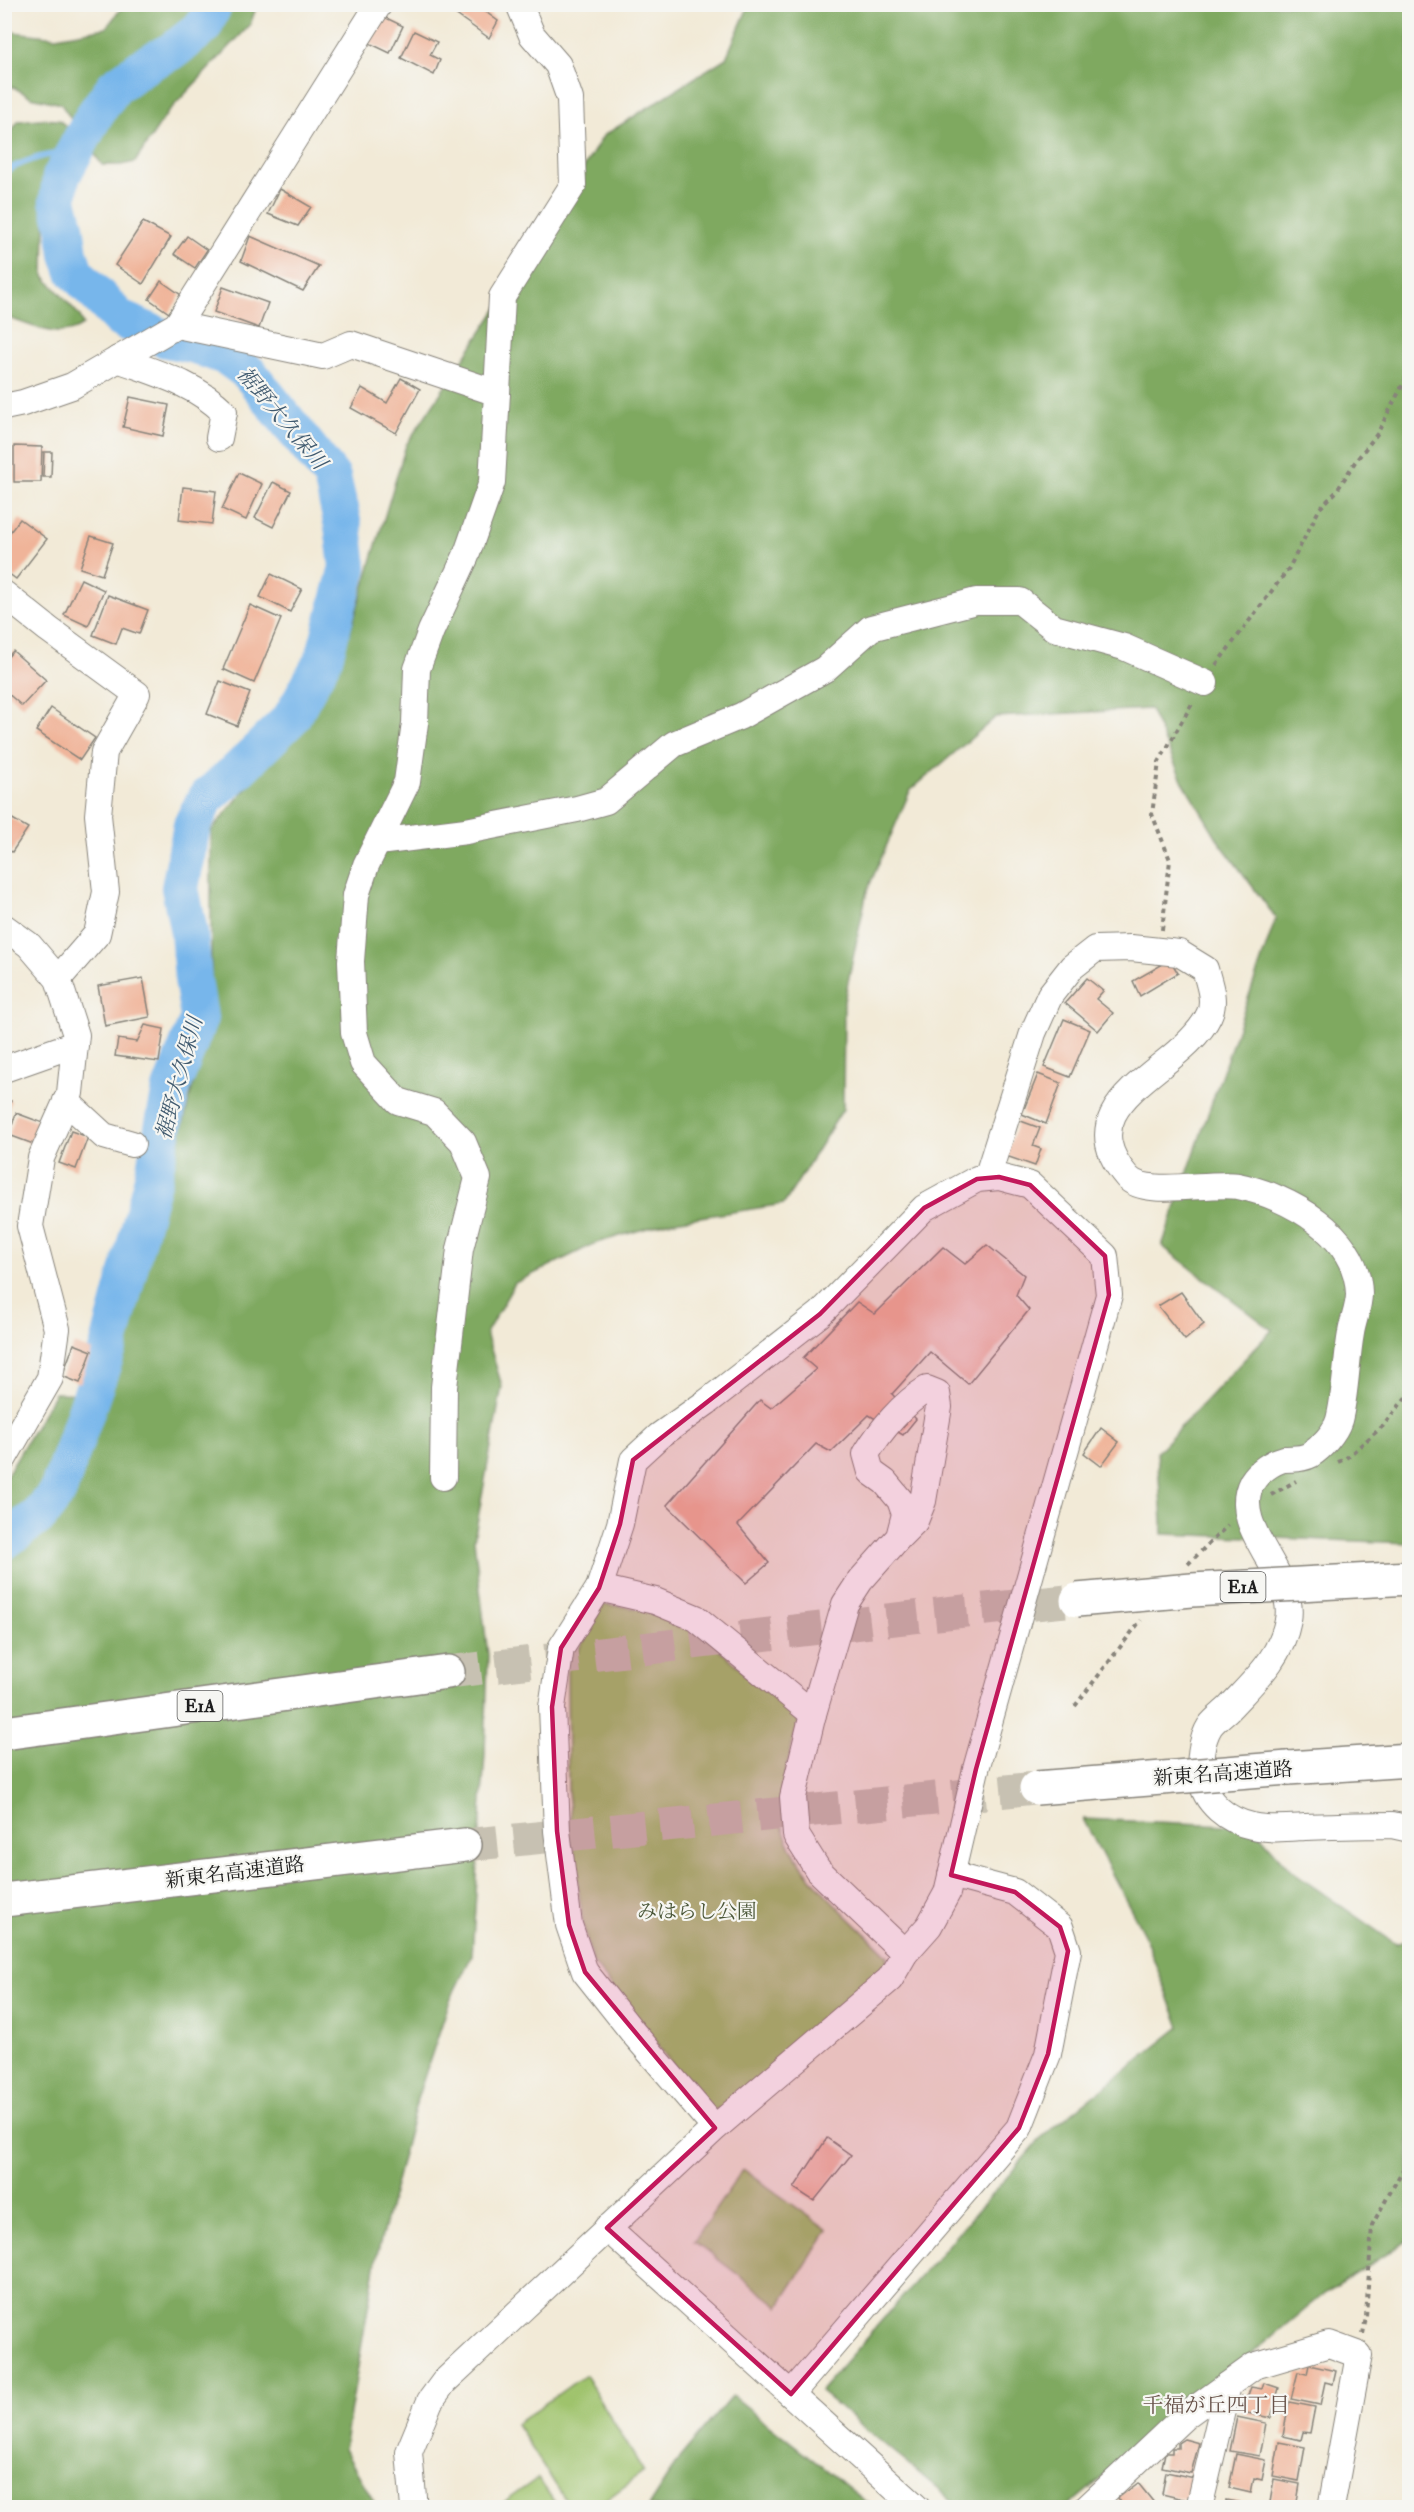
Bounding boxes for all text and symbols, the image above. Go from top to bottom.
water label: 裾野大久保川 [231,361,334,477]
water label: 裾野大久保川 [150,1012,209,1142]
road number: E1A [1220,1572,1266,1602]
road number: E1A [178,1691,222,1721]
street label: 新東名高速道路 [1152,1756,1294,1791]
street label: 新東名高速道路 [164,1852,306,1893]
park label: みはらし公園 [637,1899,757,1924]
district label: 千福が丘四丁目 [1143,2392,1290,2419]

